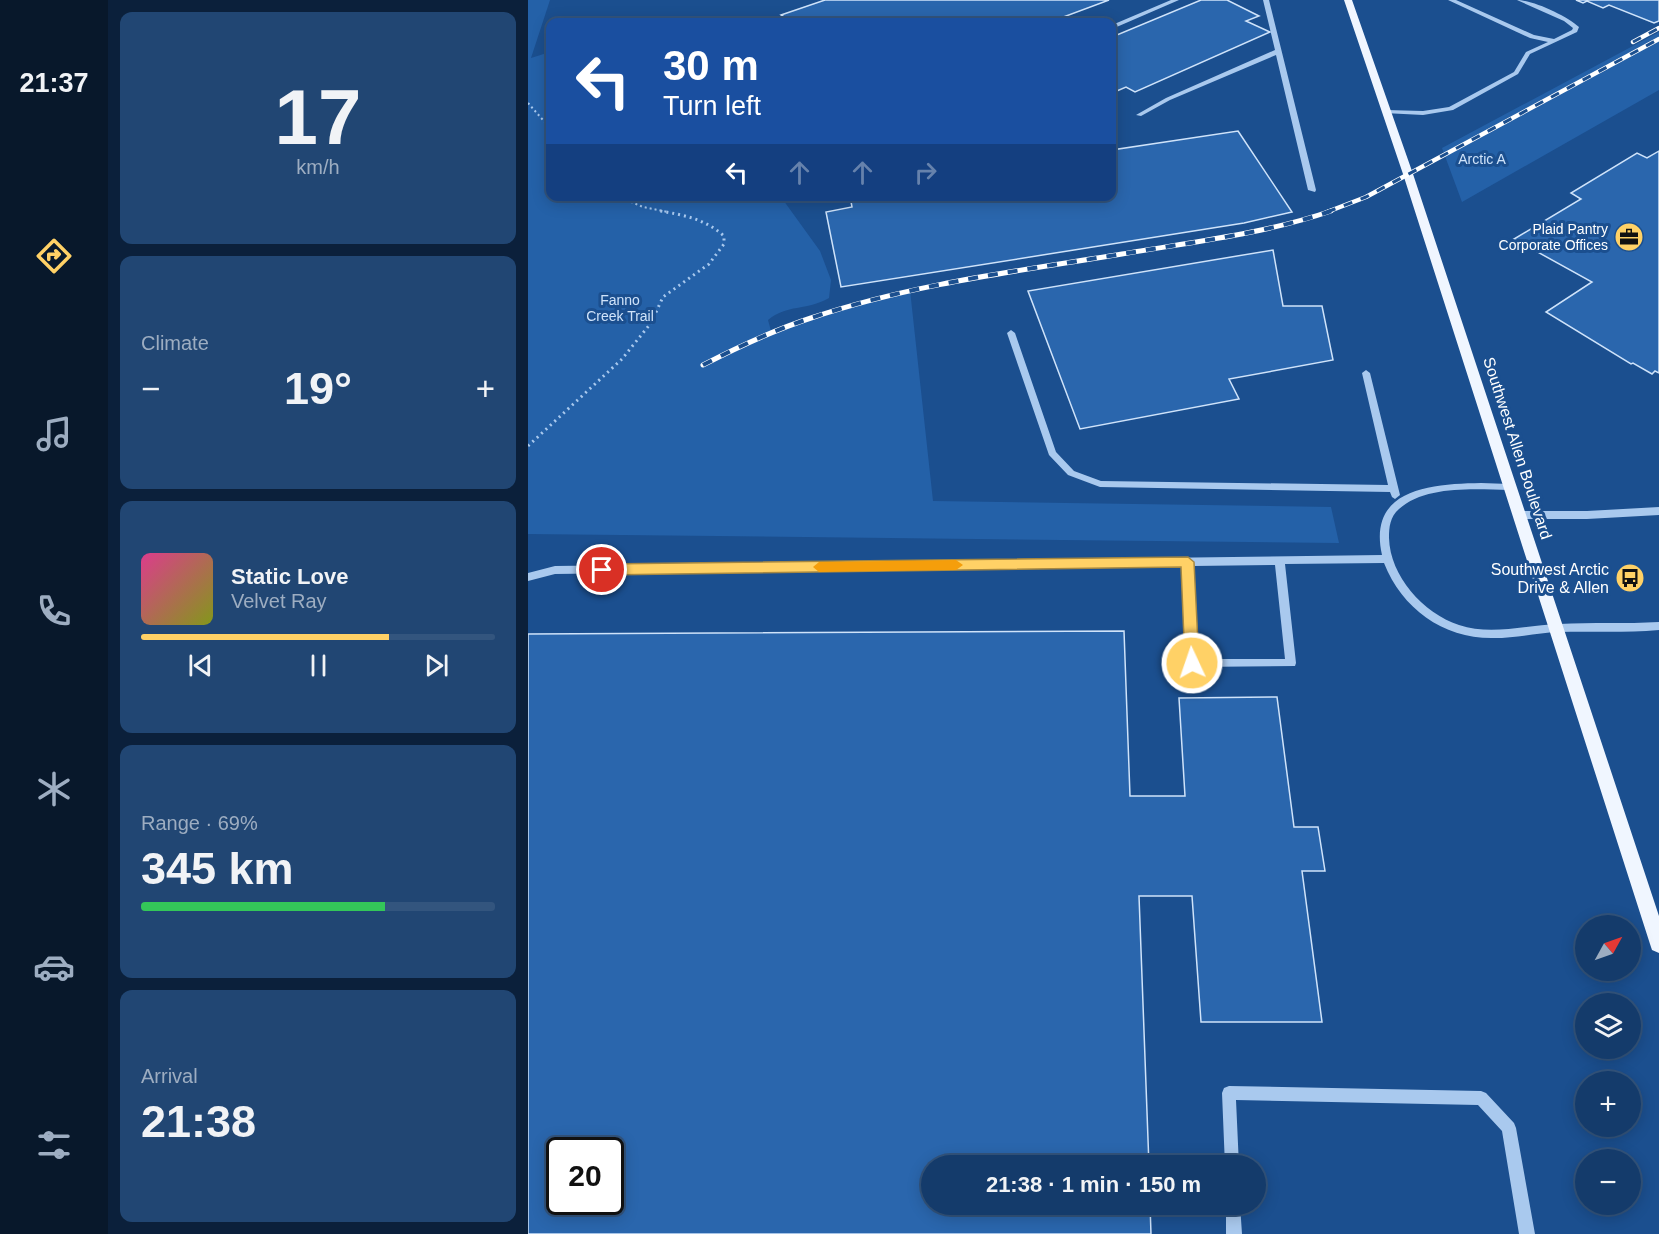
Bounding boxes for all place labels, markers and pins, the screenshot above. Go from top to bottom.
place label: Plaid Pantry Corporate Offices [1499,221,1608,253]
office icon: Plaid Pantry Corporate Offices [1613,221,1645,253]
pin [576,544,627,595]
place label: Southwest Arctic Drive & Allen [1491,561,1609,596]
bus stop icon: Southwest Arctic Drive & Allen [1614,562,1646,594]

